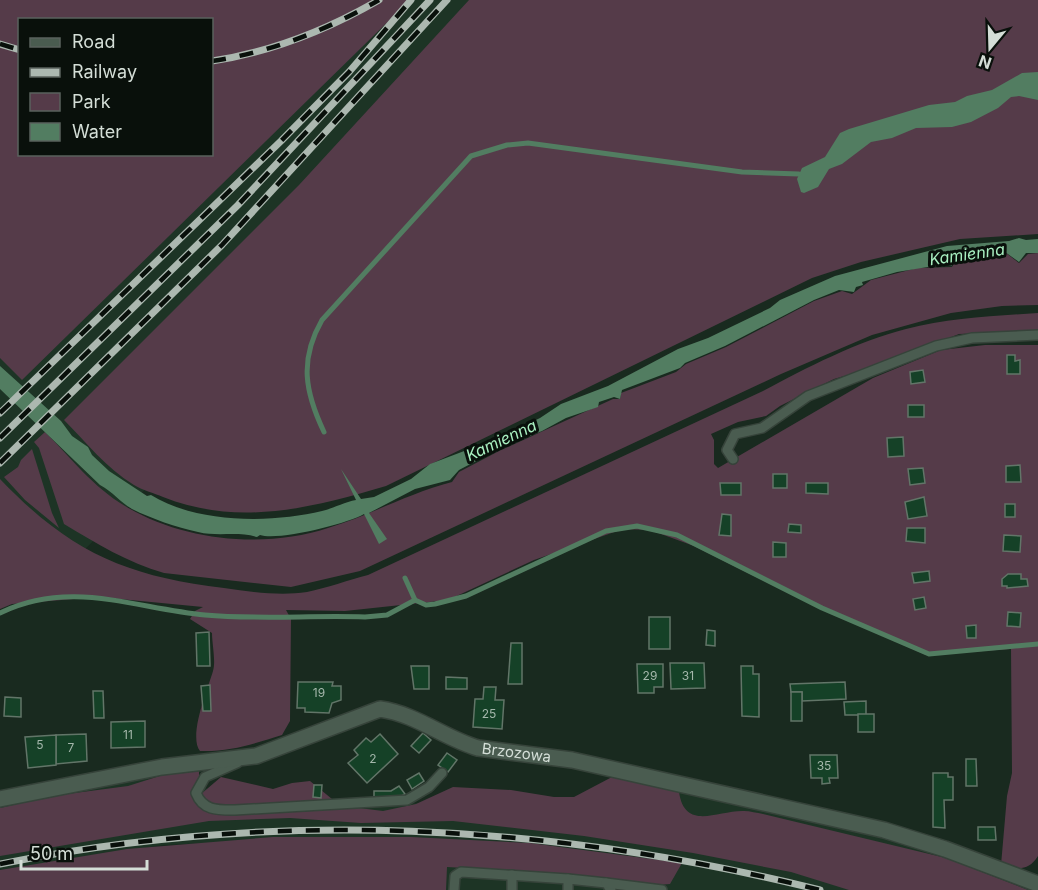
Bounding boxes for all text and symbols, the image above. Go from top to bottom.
legend [18,18,213,156]
north arrow [960,18,1020,78]
text: Road [72,31,115,52]
text: N [976,51,994,74]
text: Railway [72,61,137,82]
text: Park [72,91,111,112]
text: Water [72,121,122,142]
water label: Kamienna [928,239,1006,269]
water label: Kamienna [462,415,540,465]
house number: 29 [643,668,657,683]
house number: 31 [682,668,694,683]
house number: 19 [313,685,325,700]
house number: 25 [482,706,496,721]
house number: 11 [123,727,133,742]
house number: 5 [36,737,44,752]
street label: Brzozowa [481,739,552,766]
house number: 7 [68,740,75,755]
house number: 2 [369,751,377,766]
house number: 35 [817,758,831,773]
scale bar [21,833,147,871]
text: 50 m [30,843,73,864]

